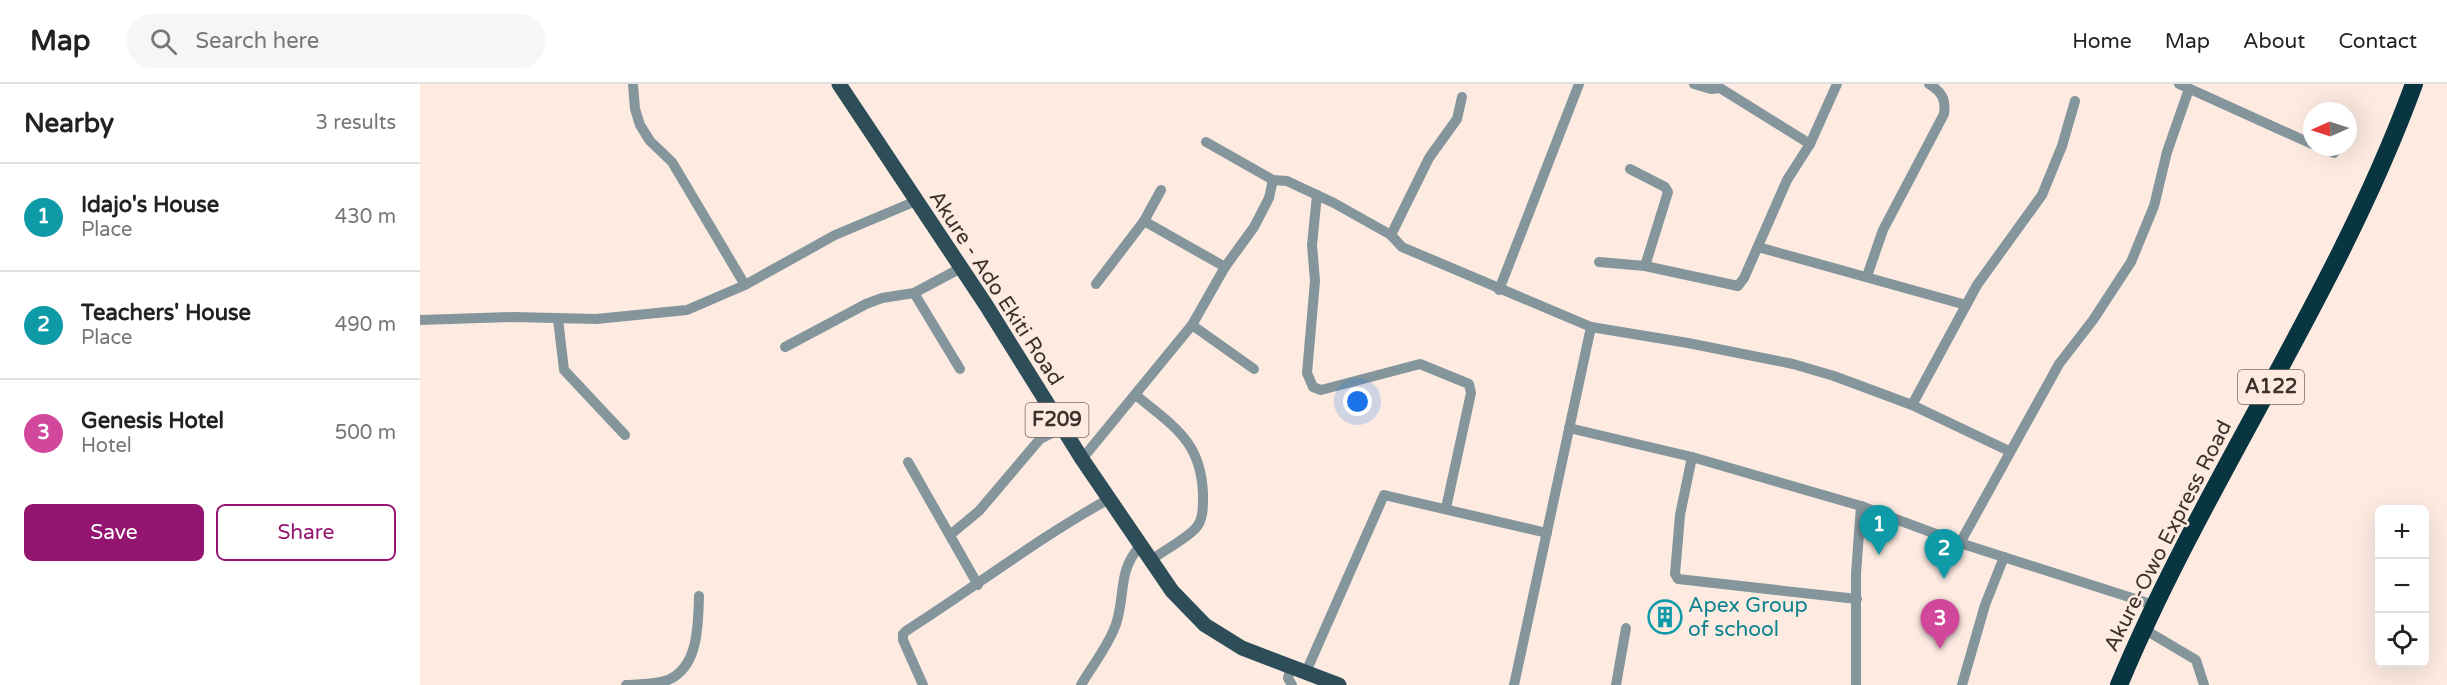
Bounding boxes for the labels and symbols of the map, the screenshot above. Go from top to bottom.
north arrow [2303,102,2357,156]
street label: Akure - Ado Ekiti Road [924,186,1068,390]
road number: A122 [2238,370,2304,404]
your location [1343,387,1372,416]
road number: F209 [1026,403,1088,437]
street label: Akure-Owo Express Road [2099,416,2237,656]
pin: 1 [1860,506,1898,555]
pin: 2 [1924,530,1964,579]
place label: Apex Group of school [1688,593,1808,642]
building icon: Apex Group of school [1647,599,1683,635]
pin: 3 [1920,600,1960,649]

